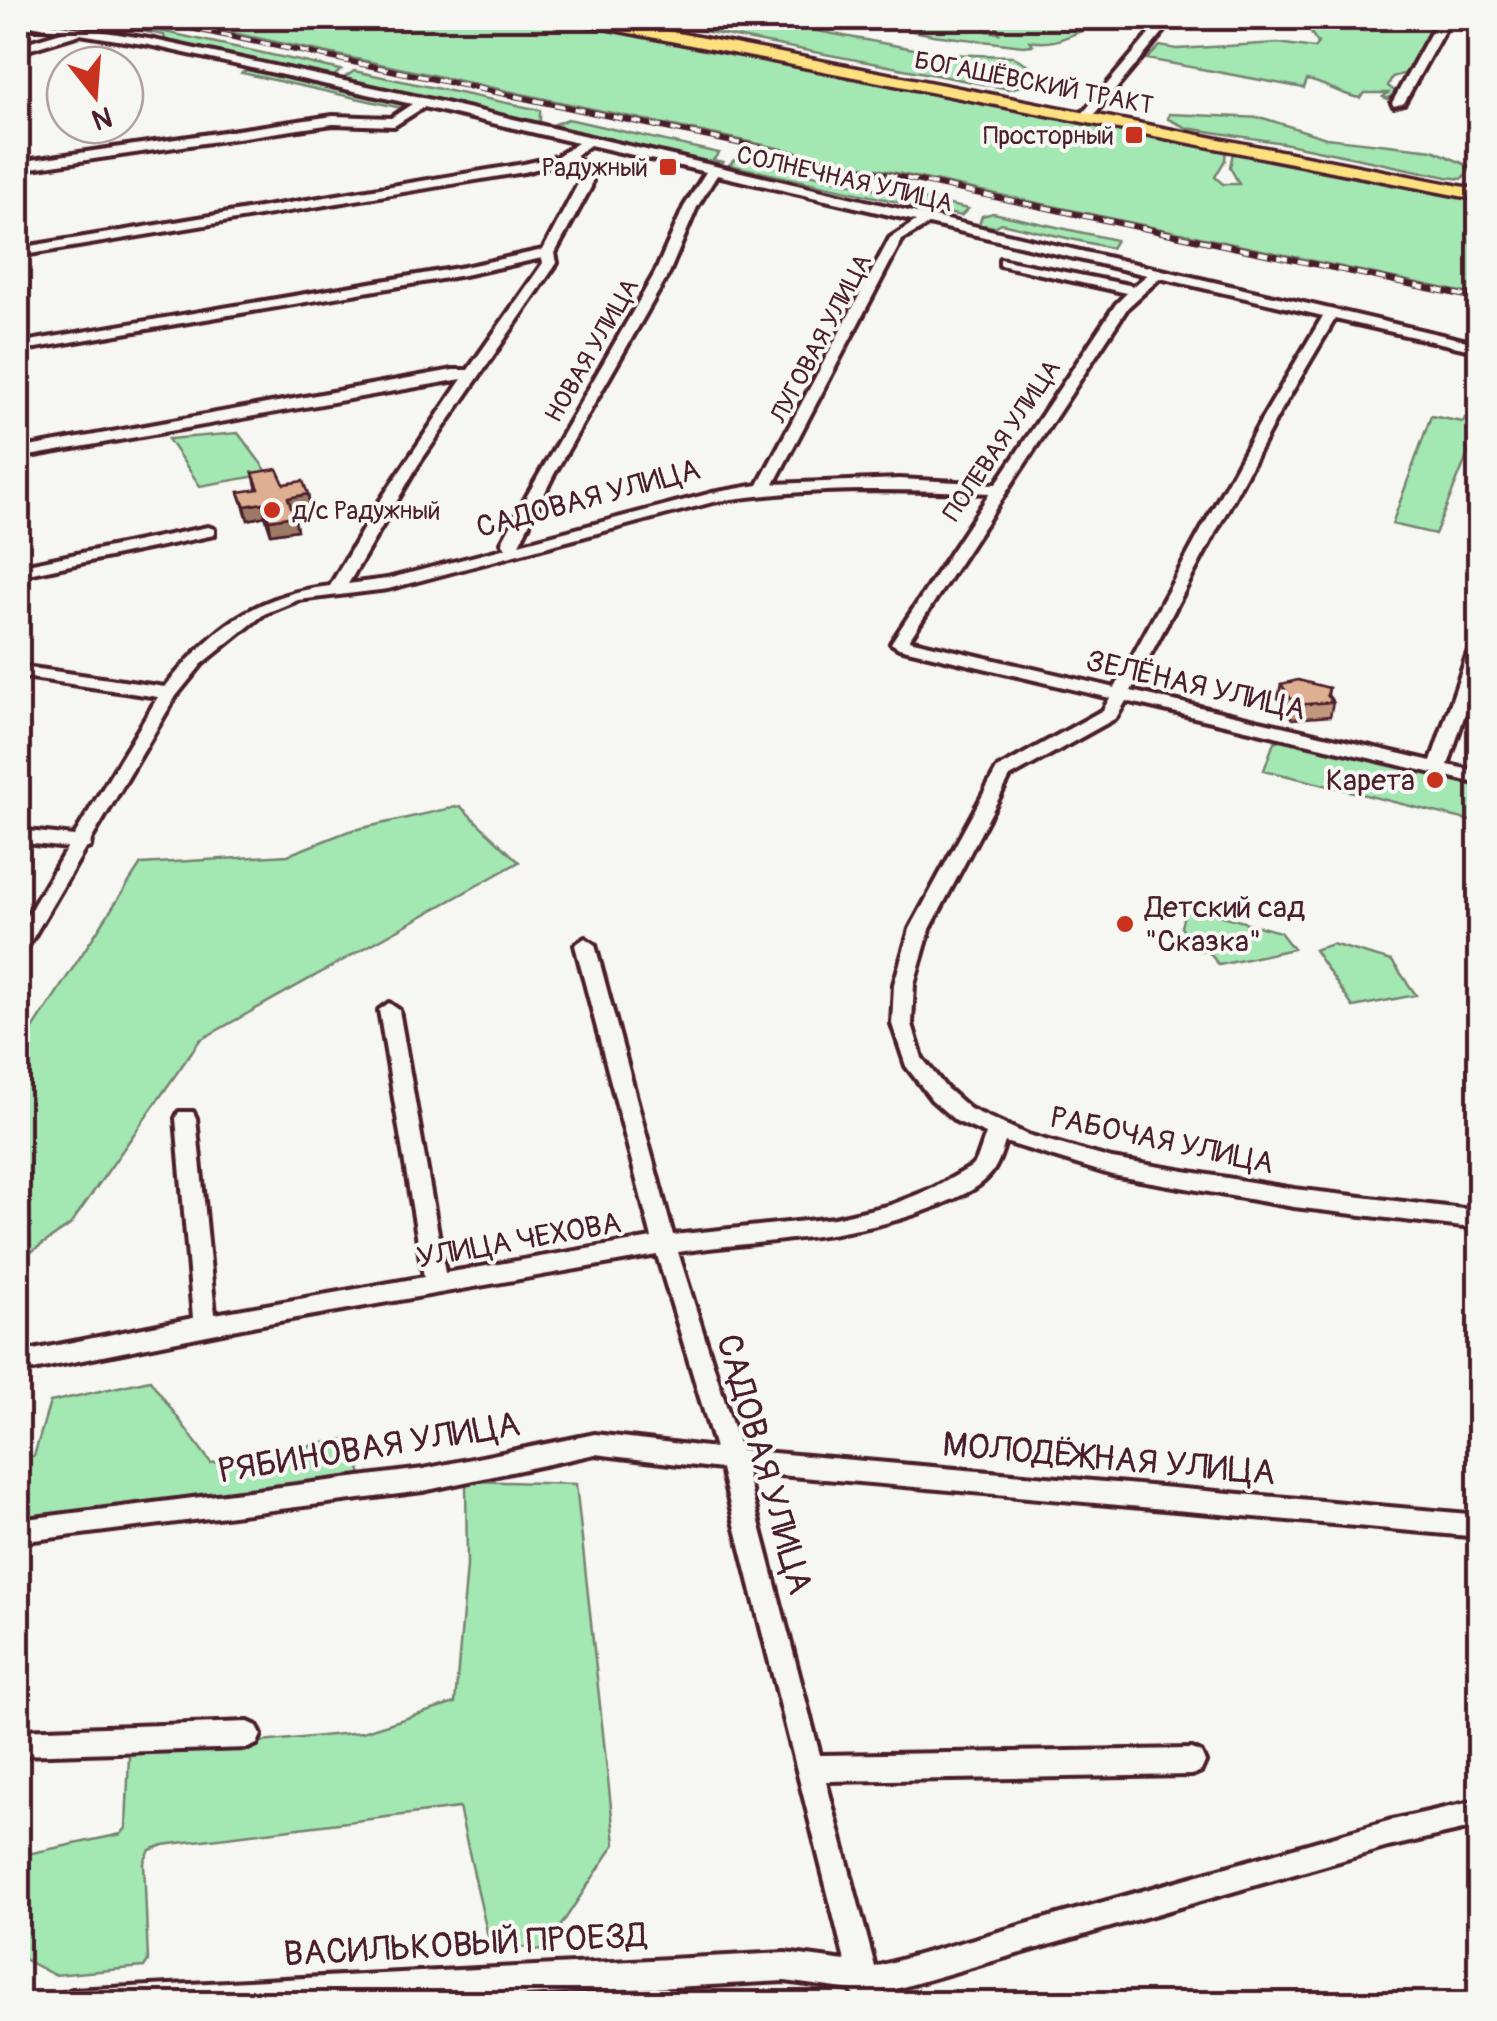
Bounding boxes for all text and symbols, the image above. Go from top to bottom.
north arrow [45,45,145,145]
street label: БОГАШЁВСКИЙ ТРАКТ [912,45,1156,122]
text: N [88,98,116,137]
place label: Просторный [983,121,1114,152]
marker: Просторный [1123,124,1145,146]
street label: СОЛНЕЧНАЯ УЛИЦА [733,139,956,219]
place label: Радужный [542,153,648,184]
marker: Радужный [657,156,679,178]
street label: ЛУГОВАЯ УЛИЦА [763,249,879,429]
street label: НОВАЯ УЛИЦА [539,273,646,428]
street label: ПОЛЕВАЯ УЛИЦА [937,354,1068,527]
street label: САДОВАЯ УЛИЦА [472,451,704,546]
place label: д/с Радужный [292,496,440,527]
marker: д/с Радужный [261,499,283,521]
street label: ЗЕЛЁНАЯ УЛИЦА [1082,642,1309,729]
place label: Карета [1326,762,1415,799]
marker: Карета [1424,769,1446,791]
place label: Детский сад "Сказка" [1144,889,1305,960]
marker: Детский сад "Сказка" [1114,913,1136,935]
street label: РАБОЧАЯ УЛИЦА [1047,1099,1277,1182]
street label: УЛИЦА ЧЕХОВА [414,1204,624,1277]
street label: САДОВАЯ УЛИЦА [706,1329,822,1599]
street label: РЯБИНОВАЯ УЛИЦА [215,1402,523,1494]
street label: МОЛОДЁЖНАЯ УЛИЦА [941,1423,1277,1495]
street label: ВАСИЛЬКОВЫЙ ПРОЕЗД [282,1913,649,1976]

